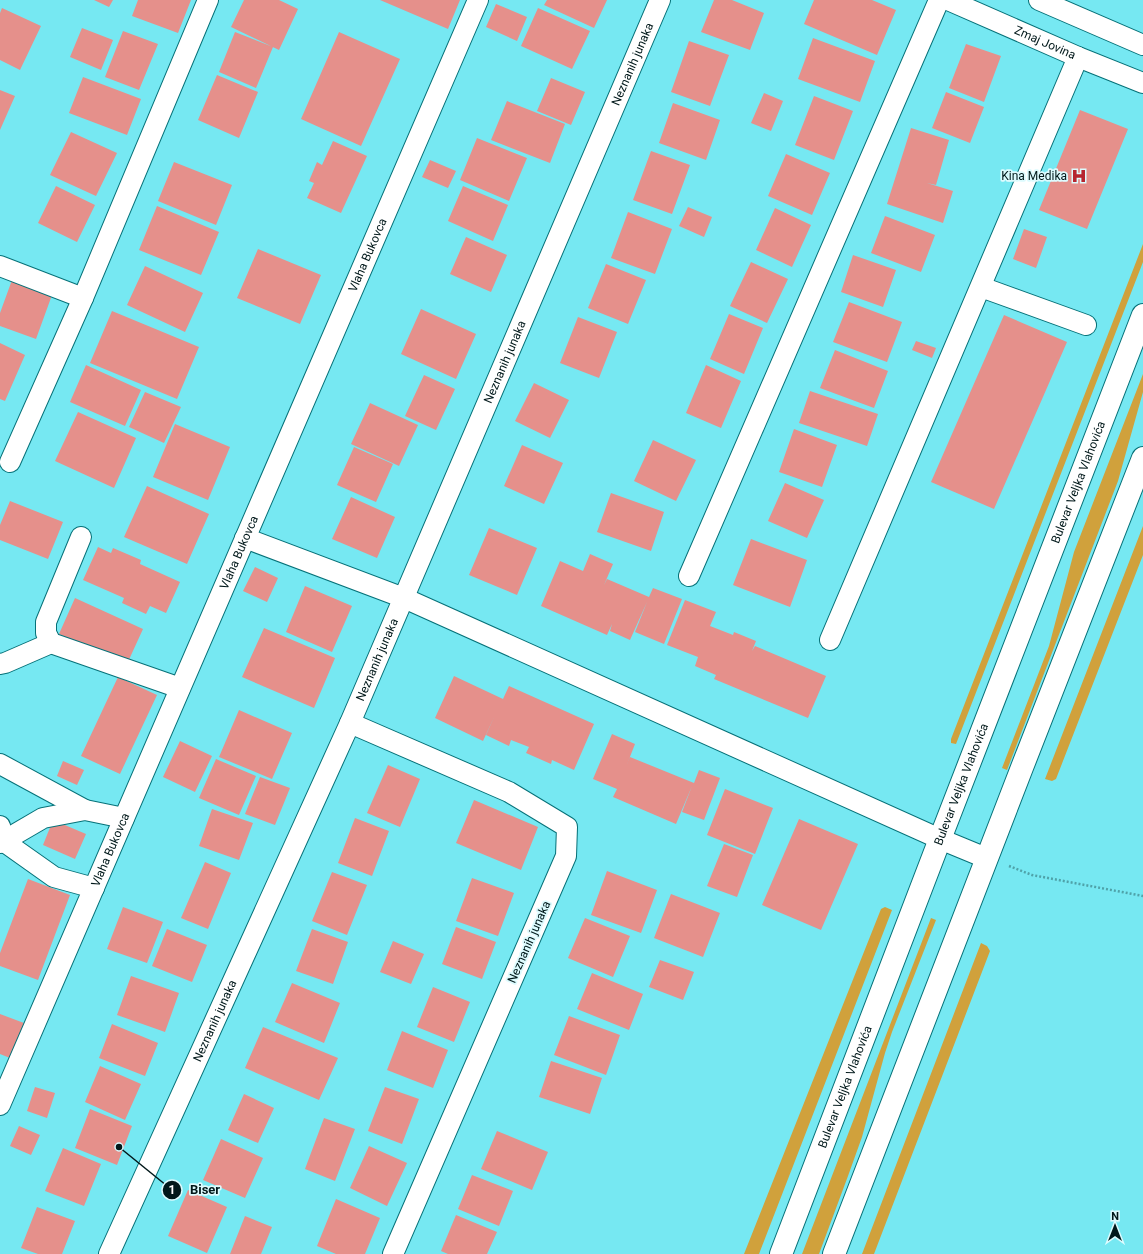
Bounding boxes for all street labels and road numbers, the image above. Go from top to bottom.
street label: Neznanih junaka [609,21,656,108]
street label: Zmaj Jovina [1012,23,1078,62]
street label: Vlaha Bukovca [346,216,390,294]
street label: Neznanih junaka [481,318,529,405]
street label: Bulevar Veljka Vlahovića [1048,419,1108,545]
street label: Vlaha Bukovca [217,514,261,591]
street label: Neznanih junaka [353,616,401,703]
street label: Bulevar Veljka Vlahovića [931,721,991,847]
street label: Vlaha Bukovca [88,811,132,889]
street label: Neznanih junaka [505,899,553,985]
street label: Neznanih junaka [190,978,239,1064]
street label: Bulevar Veljka Vlahovića [815,1024,875,1150]

